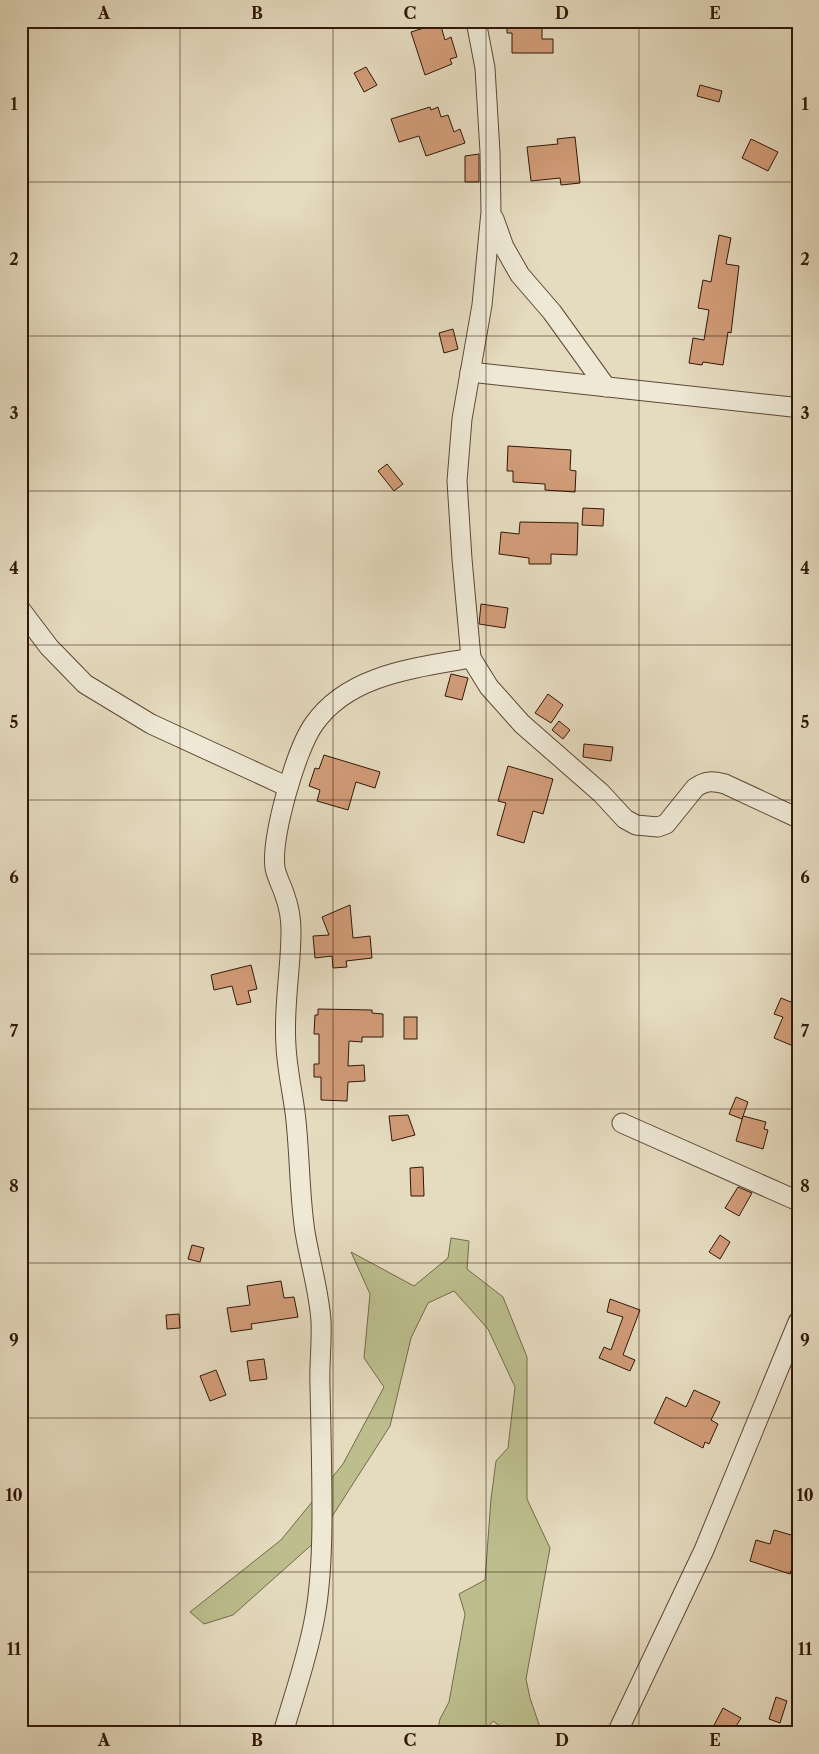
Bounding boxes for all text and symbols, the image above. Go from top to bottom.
text: A [97,3,111,23]
text: B [251,3,263,23]
text: C [404,3,416,23]
text: D [555,3,569,23]
text: E [709,3,721,23]
text: 1 [10,94,18,114]
text: 1 [801,94,809,114]
text: 2 [9,249,19,269]
text: 2 [800,249,810,269]
text: 3 [9,403,19,423]
text: 3 [800,403,810,423]
text: 4 [9,558,19,578]
text: 4 [800,558,810,578]
text: 5 [10,712,19,732]
text: 5 [801,712,810,732]
text: 6 [9,867,19,887]
text: 6 [800,867,810,887]
text: 7 [10,1021,19,1041]
text: 7 [801,1021,810,1041]
text: 8 [9,1176,19,1196]
text: 8 [800,1176,810,1196]
text: 9 [9,1330,19,1350]
text: 9 [800,1330,810,1350]
text: 10 [5,1485,23,1505]
text: 10 [796,1485,814,1505]
text: 11 [7,1639,22,1659]
text: 11 [798,1639,813,1659]
text: A [97,1730,111,1750]
text: B [251,1730,263,1750]
text: C [404,1730,416,1750]
text: D [555,1730,569,1750]
text: E [709,1730,721,1750]

